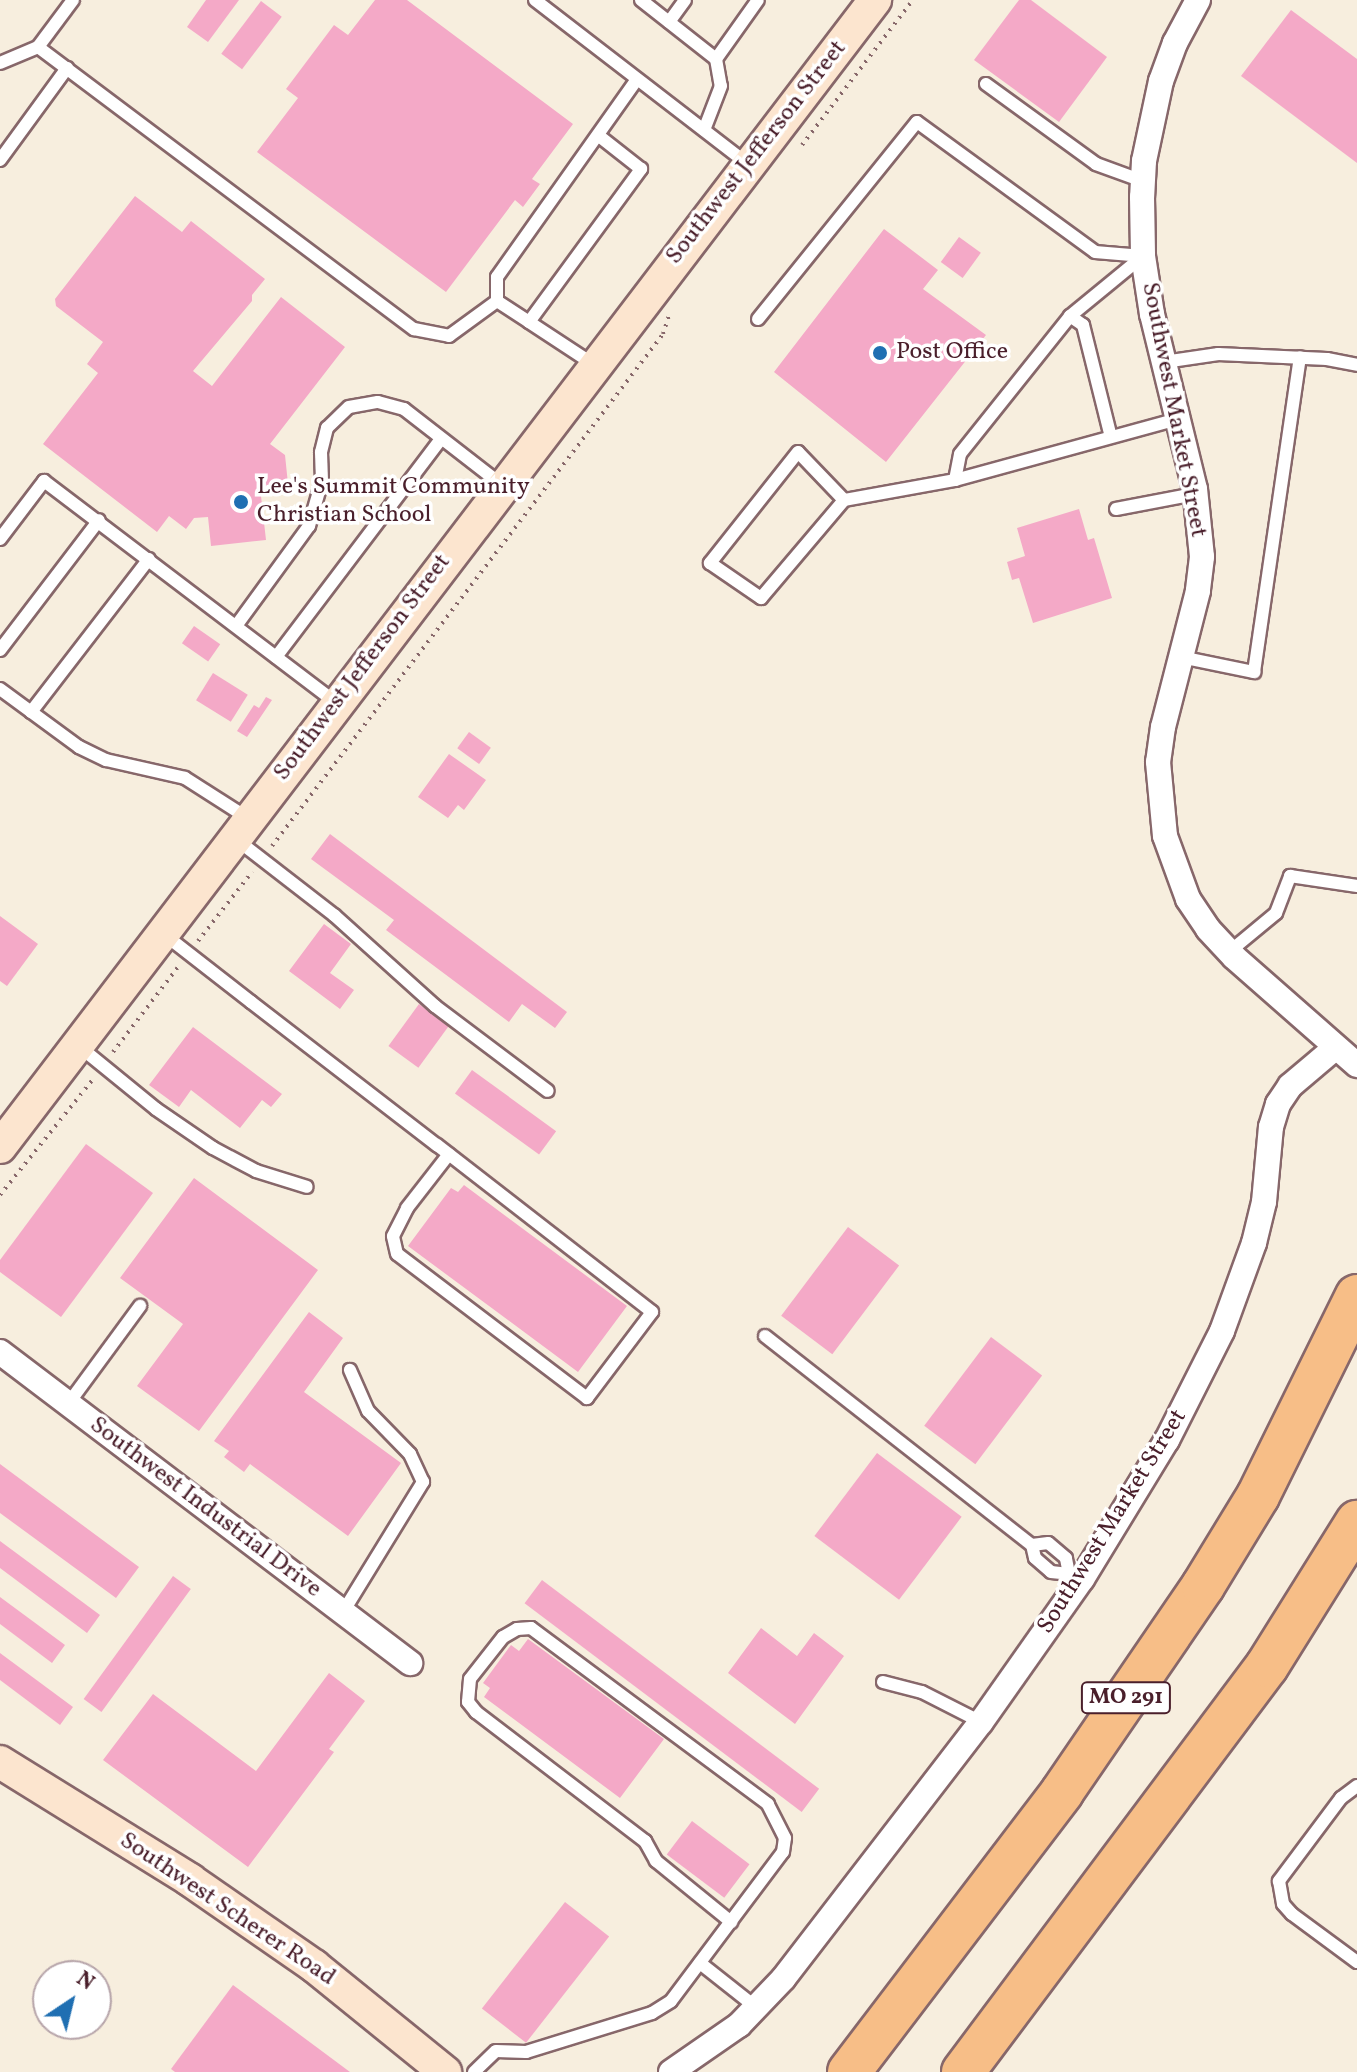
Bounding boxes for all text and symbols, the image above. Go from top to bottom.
street label: Southwest Jefferson Street [661,35,853,271]
street label: Southwest Market Street [1134,280,1212,540]
place label: Post Office [896,339,1008,367]
marker: Post Office [871,344,889,362]
place label: Lee's Summit Community Christian School [257,474,530,530]
marker: Lee's Summit Community Christian School [232,493,250,511]
street label: Southwest Jefferson Street [268,549,458,787]
street label: Southwest Market Street [1032,1405,1194,1639]
street label: Southwest Industrial Drive [83,1411,327,1605]
road number: MO 291 [1080,1680,1172,1716]
street label: Southwest Scherer Road [114,1827,340,1993]
north arrow [32,1960,112,2040]
text: N [69,1964,100,1999]

